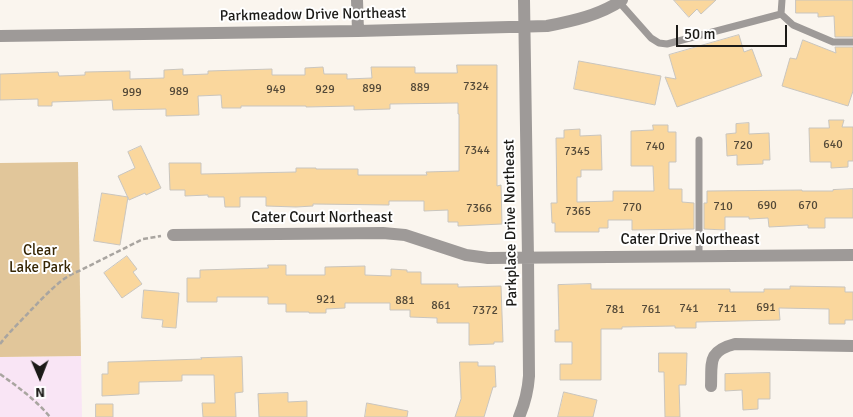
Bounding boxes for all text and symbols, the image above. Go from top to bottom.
street label: Parkmeadow Drive Northeast [220,4,406,26]
scale bar [678,15,789,47]
text: 50 m [684,25,715,43]
house number: 7324 [463,80,489,94]
house number: 889 [410,81,430,95]
house number: 899 [362,82,382,96]
house number: 949 [266,83,286,97]
house number: 929 [315,83,335,97]
house number: 989 [169,85,189,99]
house number: 999 [122,86,142,100]
house number: 640 [823,138,843,152]
street label: Parkplace Drive Northeast [501,139,521,307]
house number: 720 [733,139,753,153]
house number: 740 [645,140,665,154]
house number: 7344 [464,144,490,158]
house number: 7345 [564,145,590,159]
house number: 690 [757,199,777,213]
house number: 670 [798,199,818,213]
house number: 710 [713,200,733,214]
house number: 770 [622,201,642,215]
house number: 7366 [466,202,492,216]
house number: 7365 [565,205,591,219]
street label: Cater Court Northeast [251,209,393,227]
street label: Cater Drive Northeast [621,231,759,249]
park label: Clear Lake Park [9,242,71,277]
house number: 921 [316,293,336,307]
house number: 881 [395,294,415,308]
house number: 861 [431,299,451,313]
house number: 691 [756,301,776,315]
house number: 741 [679,302,699,316]
house number: 711 [717,302,737,316]
house number: 781 [605,303,625,317]
house number: 761 [641,303,661,317]
house number: 7372 [472,304,498,318]
north arrow [15,352,65,402]
text: N [35,384,45,401]

